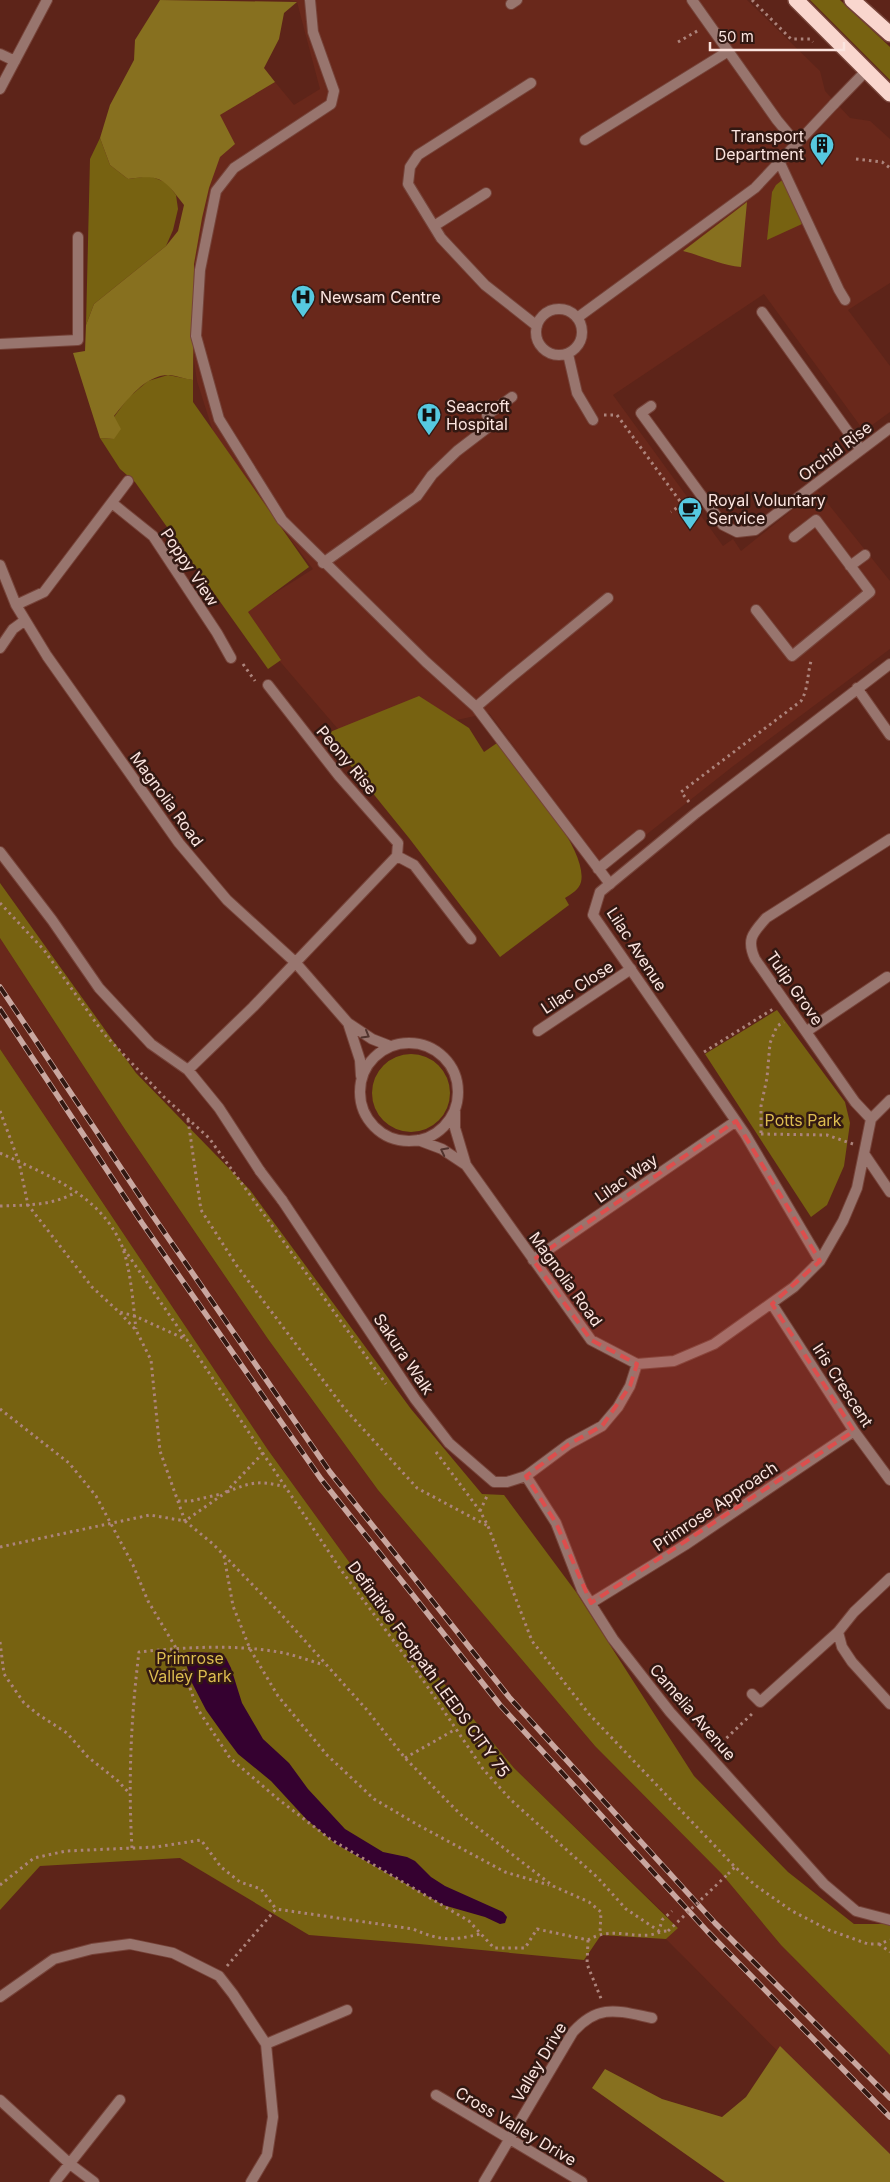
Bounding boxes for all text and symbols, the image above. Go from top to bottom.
scale bar [710,20,844,52]
text: 50 m [718,27,754,46]
place label: Transport Department [715,126,804,164]
building icon: Transport Department [809,132,835,166]
hospital icon: Newsam Centre [290,284,316,318]
place label: Newsam Centre [320,287,441,307]
place label: Seacroft Hospital [446,396,510,434]
hospital icon: Seacroft Hospital [416,402,442,436]
street label: Orchid Rise [794,417,876,485]
place label: Royal Voluntary Service [708,490,826,528]
cafe icon: Royal Voluntary Service [677,496,703,530]
street label: Poppy View [157,524,223,610]
street label: Peony Rise [312,722,382,798]
street label: Magnolia Road [126,748,208,850]
street label: Lilac Avenue [603,903,671,995]
street label: Tulip Grove [762,947,828,1029]
street label: Lilac Close [537,956,617,1018]
one-way arrow [361,1029,370,1039]
park label: Potts Park [765,1110,842,1130]
one-way arrow [440,1147,449,1157]
street label: Lilac Way [591,1149,661,1207]
street label: Magnolia Road [525,1228,607,1330]
street label: Sakura Walk [370,1310,439,1399]
street label: Iris Crescent [809,1339,877,1431]
street label: Primrose Approach [649,1457,781,1555]
street label: Definitive Footpath LEEDS CITY 75 [344,1557,514,1781]
park label: Primrose Valley Park [148,1648,232,1686]
street label: Camelia Avenue [646,1660,740,1764]
street label: Valley Drive [507,2019,571,2105]
street label: Cross Valley Drive [452,2082,580,2170]

